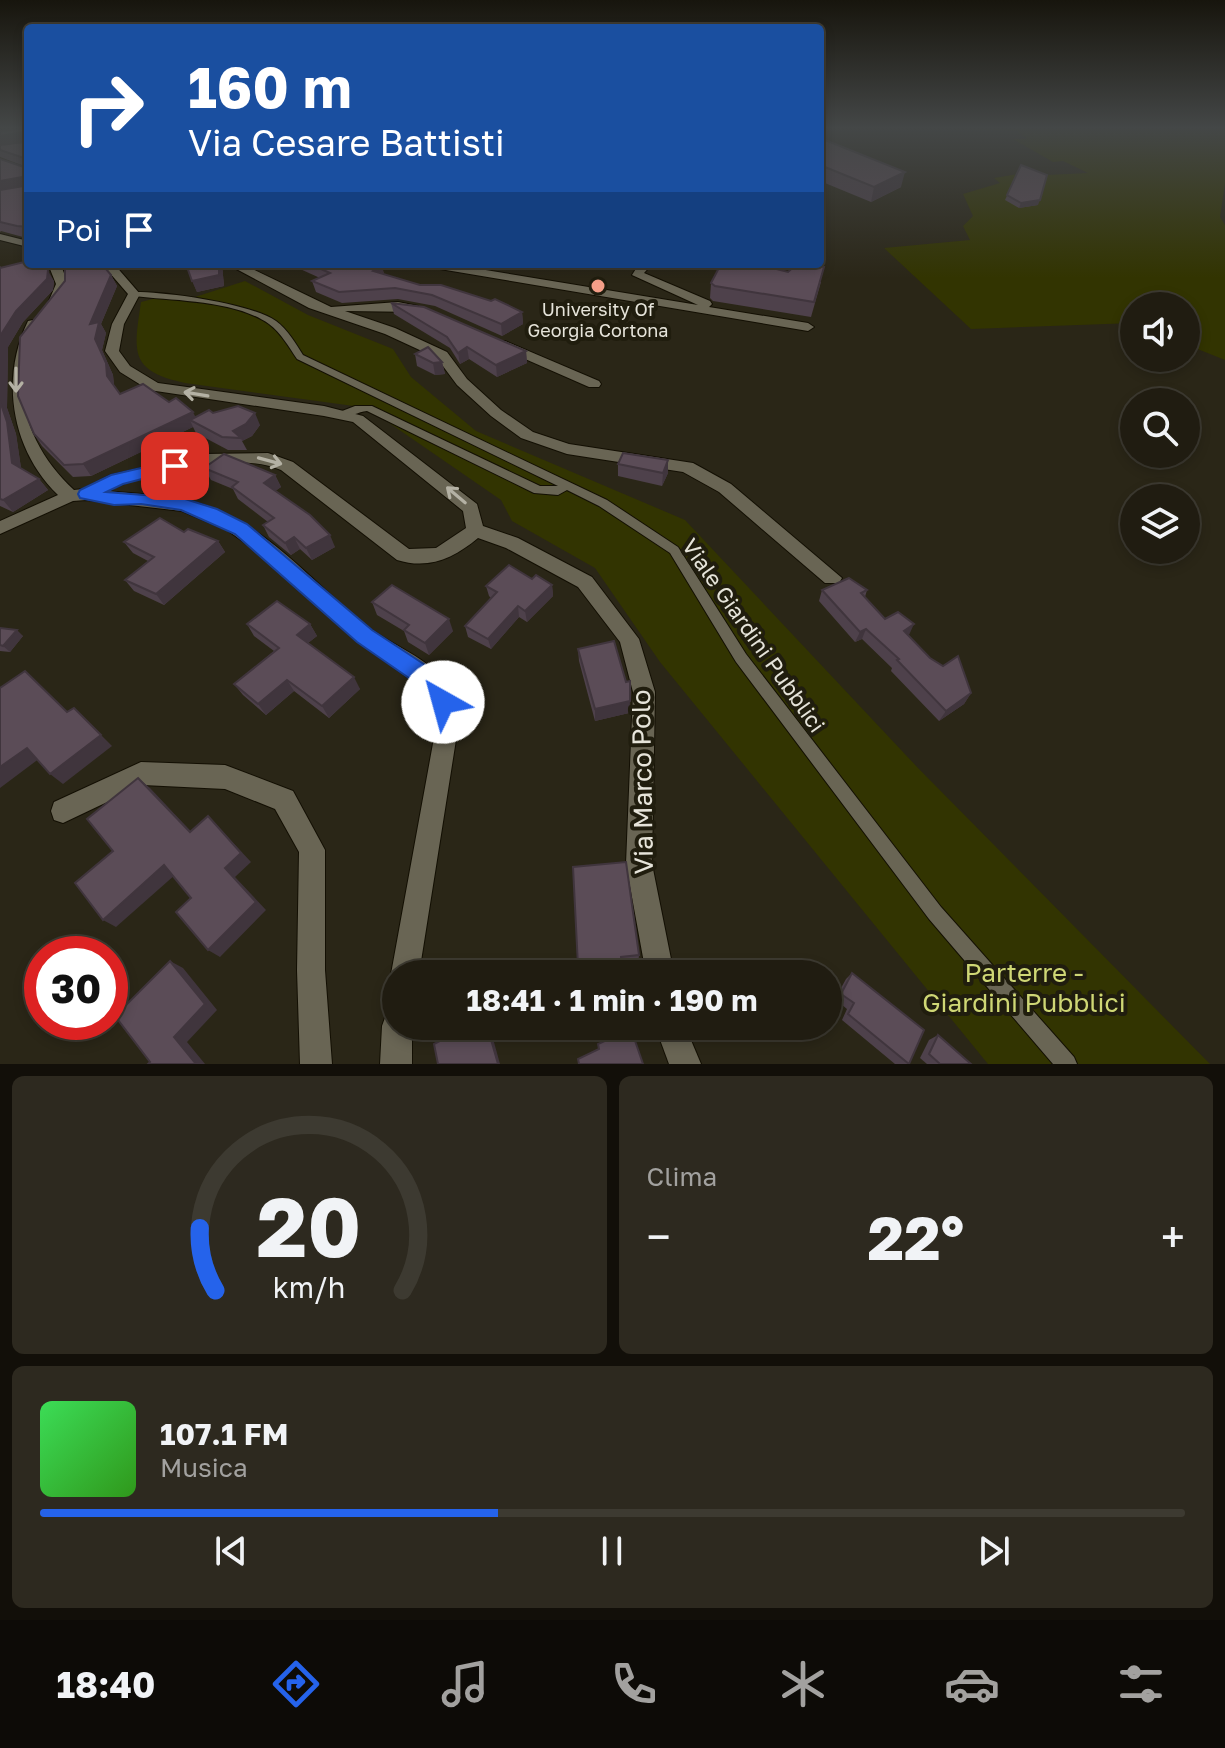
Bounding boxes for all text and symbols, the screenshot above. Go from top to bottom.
text: 160 m [188,53,352,120]
icon: right [56,56,160,160]
text: Via Cesare Battisti [188,121,505,164]
icon: arrive [117,208,161,252]
text: Poi [56,212,101,248]
marker: University Of Georgia Cortona [589,277,607,295]
map controls [1120,292,1200,564]
button: sound [1120,292,1200,372]
place label: University Of Georgia Cortona [528,298,669,341]
one-way arrow [9,366,24,393]
one-way arrow [184,385,209,400]
button: search [1120,388,1200,468]
pin [141,432,209,500]
icon: arrive [153,444,197,488]
one-way arrow [257,454,282,469]
button: layers [1120,484,1200,564]
one-way arrow [446,486,467,504]
street label: Viale Giardini Pubblici [677,533,831,737]
position arrow [401,660,485,744]
street label: Via Marco Polo [625,689,659,875]
speed limit sign: 30 [24,936,128,1040]
park label: Parterre - Giardini Pubblici [922,957,1126,1018]
text: 18:41 · 1 min · 190 m [467,982,757,1018]
text: Clima [647,1161,717,1192]
text: 20 [257,1175,362,1275]
text: 22° [867,1201,964,1273]
text: − [647,1210,671,1263]
text: + [1161,1210,1185,1263]
text: km/h [273,1270,346,1304]
text: 107.1 FM [160,1416,288,1452]
text: Musica [160,1452,248,1483]
icon: previous [209,1529,253,1573]
icon: pause [590,1529,634,1573]
icon: next [972,1529,1016,1573]
icon: directions [268,1656,324,1712]
icon: music [437,1656,493,1712]
icon: phone [606,1656,662,1712]
icon: climate [775,1656,831,1712]
icon: car [944,1656,1000,1712]
icon: filters [1113,1656,1169,1712]
text: 18:40 [56,1663,155,1706]

